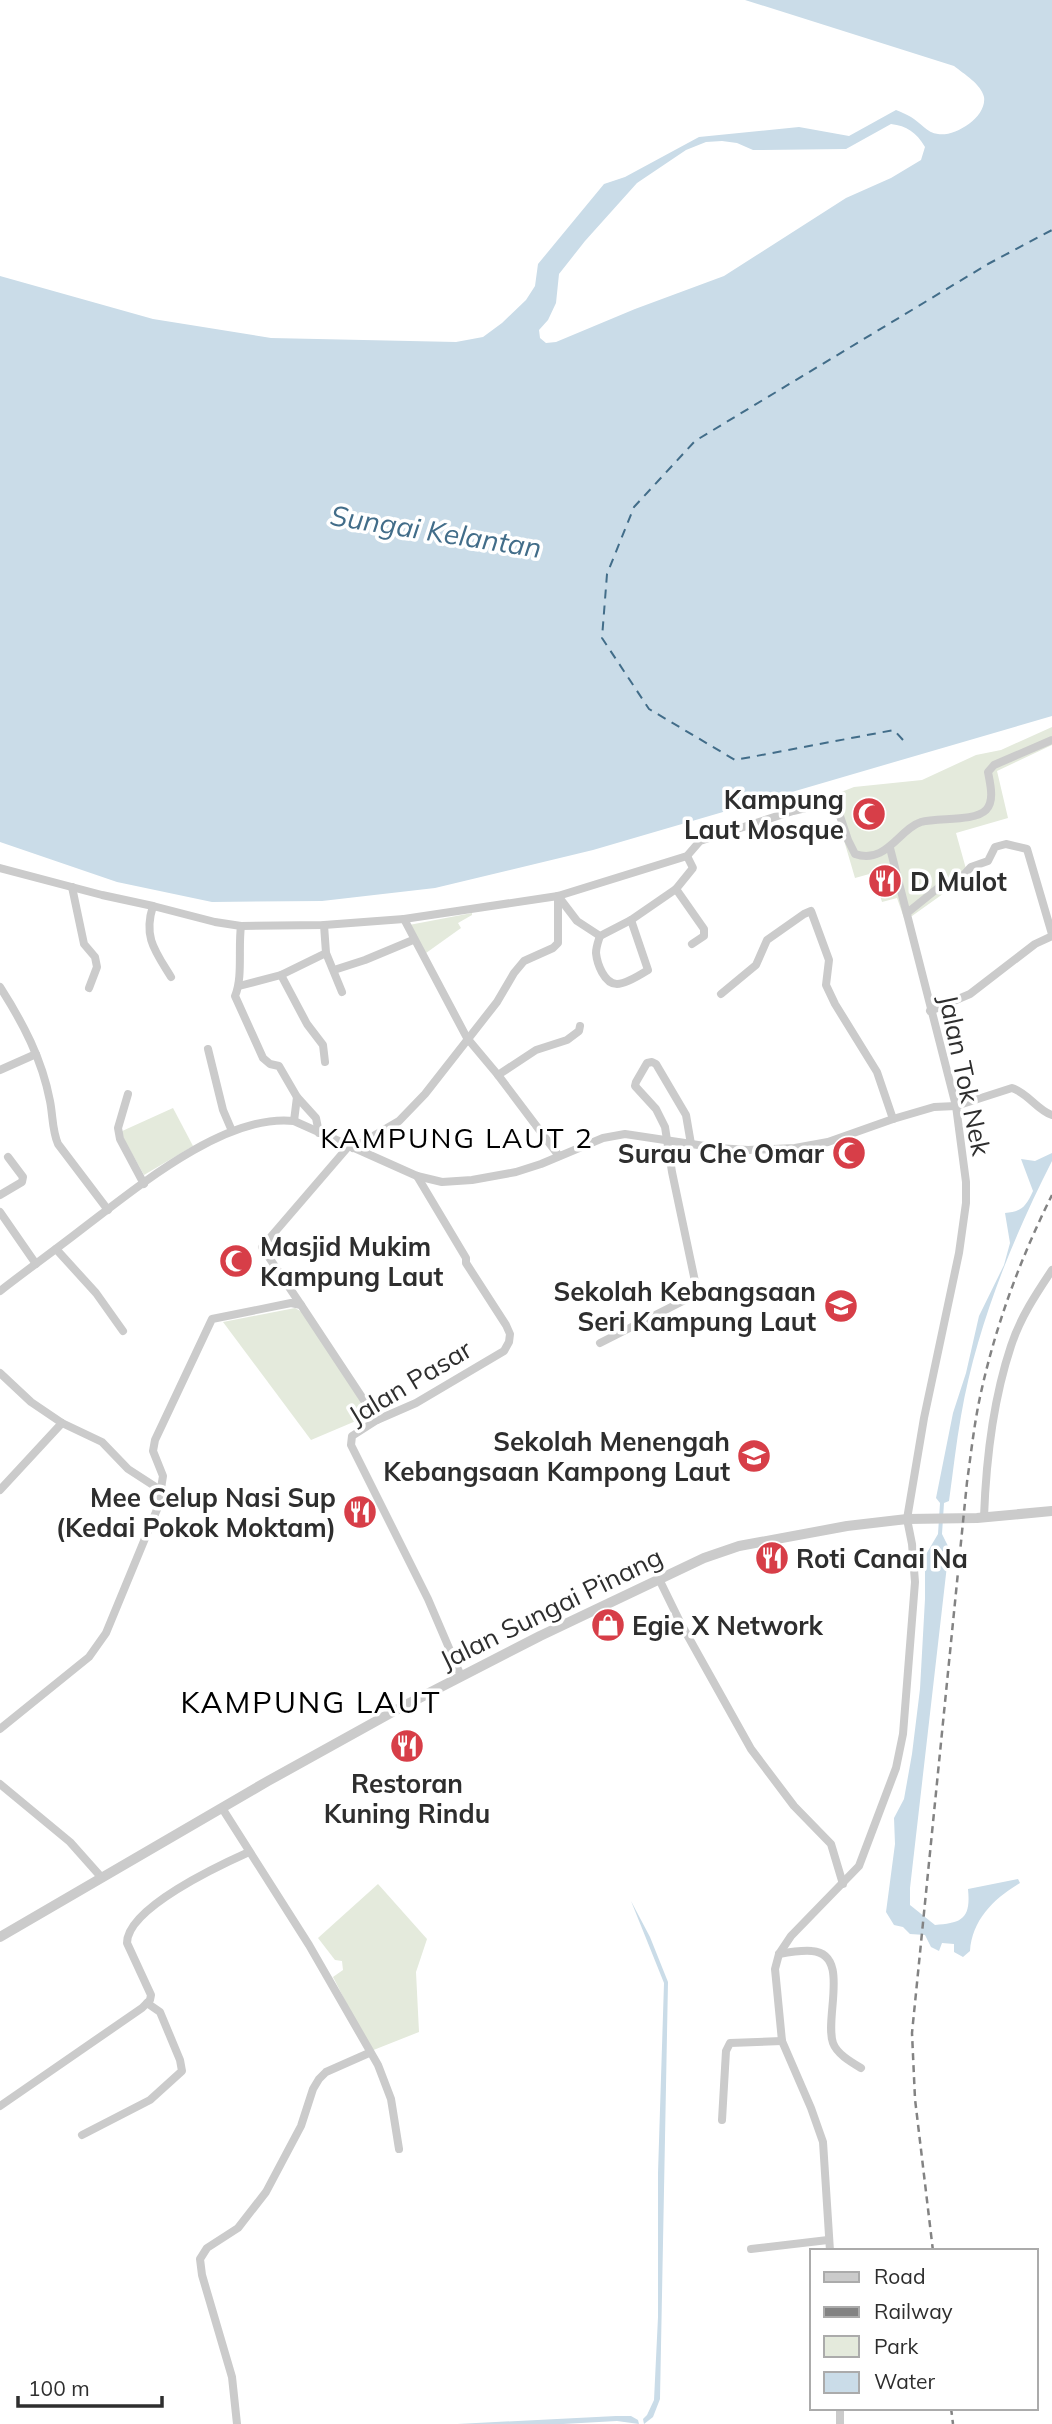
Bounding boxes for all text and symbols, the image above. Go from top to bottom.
water label: Sungai Kelantan [328,497,544,565]
place label: Kampung Laut Mosque [684,783,844,846]
mosque icon: Kampung Laut Mosque [850,795,888,833]
restaurant icon: D Mulot [866,862,904,900]
place label: D Mulot [910,865,1007,898]
street label: Jalan Tok Nek [932,992,998,1159]
district label: KAMPUNG LAUT 2 [320,1120,594,1155]
mosque icon: Surau Che Omar [830,1134,868,1172]
place label: Surau Che Omar [618,1137,825,1170]
place label: Masjid Mukim Kampung Laut [260,1230,444,1293]
mosque icon: Masjid Mukim Kampung Laut [217,1242,255,1280]
place label: Sekolah Kebangsaan Seri Kampung Laut [554,1275,816,1338]
school or university icon: Sekolah Kebangsaan Seri Kampung Laut [822,1287,860,1325]
street label: Jalan Pasar [342,1332,478,1432]
place label: Sekolah Menengah Kebangsaan Kampong Laut [383,1425,730,1488]
school or university icon: Sekolah Menengah Kebangsaan Kampong Laut [735,1437,773,1475]
place label: Mee Celup Nasi Sup (Kedai Pokok Moktam) [56,1481,336,1544]
restaurant icon: Mee Celup Nasi Sup (Kedai Pokok Moktam) [341,1493,379,1531]
restaurant icon: Roti Canai Na [753,1539,791,1577]
street label: Jalan Sungai Pinang [434,1540,668,1676]
place label: Roti Canai Na [796,1542,968,1575]
shop icon: Egie X Network [589,1606,627,1644]
place label: Egie X Network [632,1609,823,1642]
district label: KAMPUNG LAUT [180,1683,442,1721]
restaurant icon: Restoran Kuning Rindu [388,1727,426,1765]
place label: Restoran Kuning Rindu [324,1767,490,1830]
legend [810,2249,1038,2410]
text: Road [874,2263,925,2289]
text: Railway [874,2298,953,2324]
text: Park [874,2333,918,2359]
scale bar [18,2364,161,2408]
text: Water [874,2368,935,2394]
text: 100 m [28,2375,90,2401]

